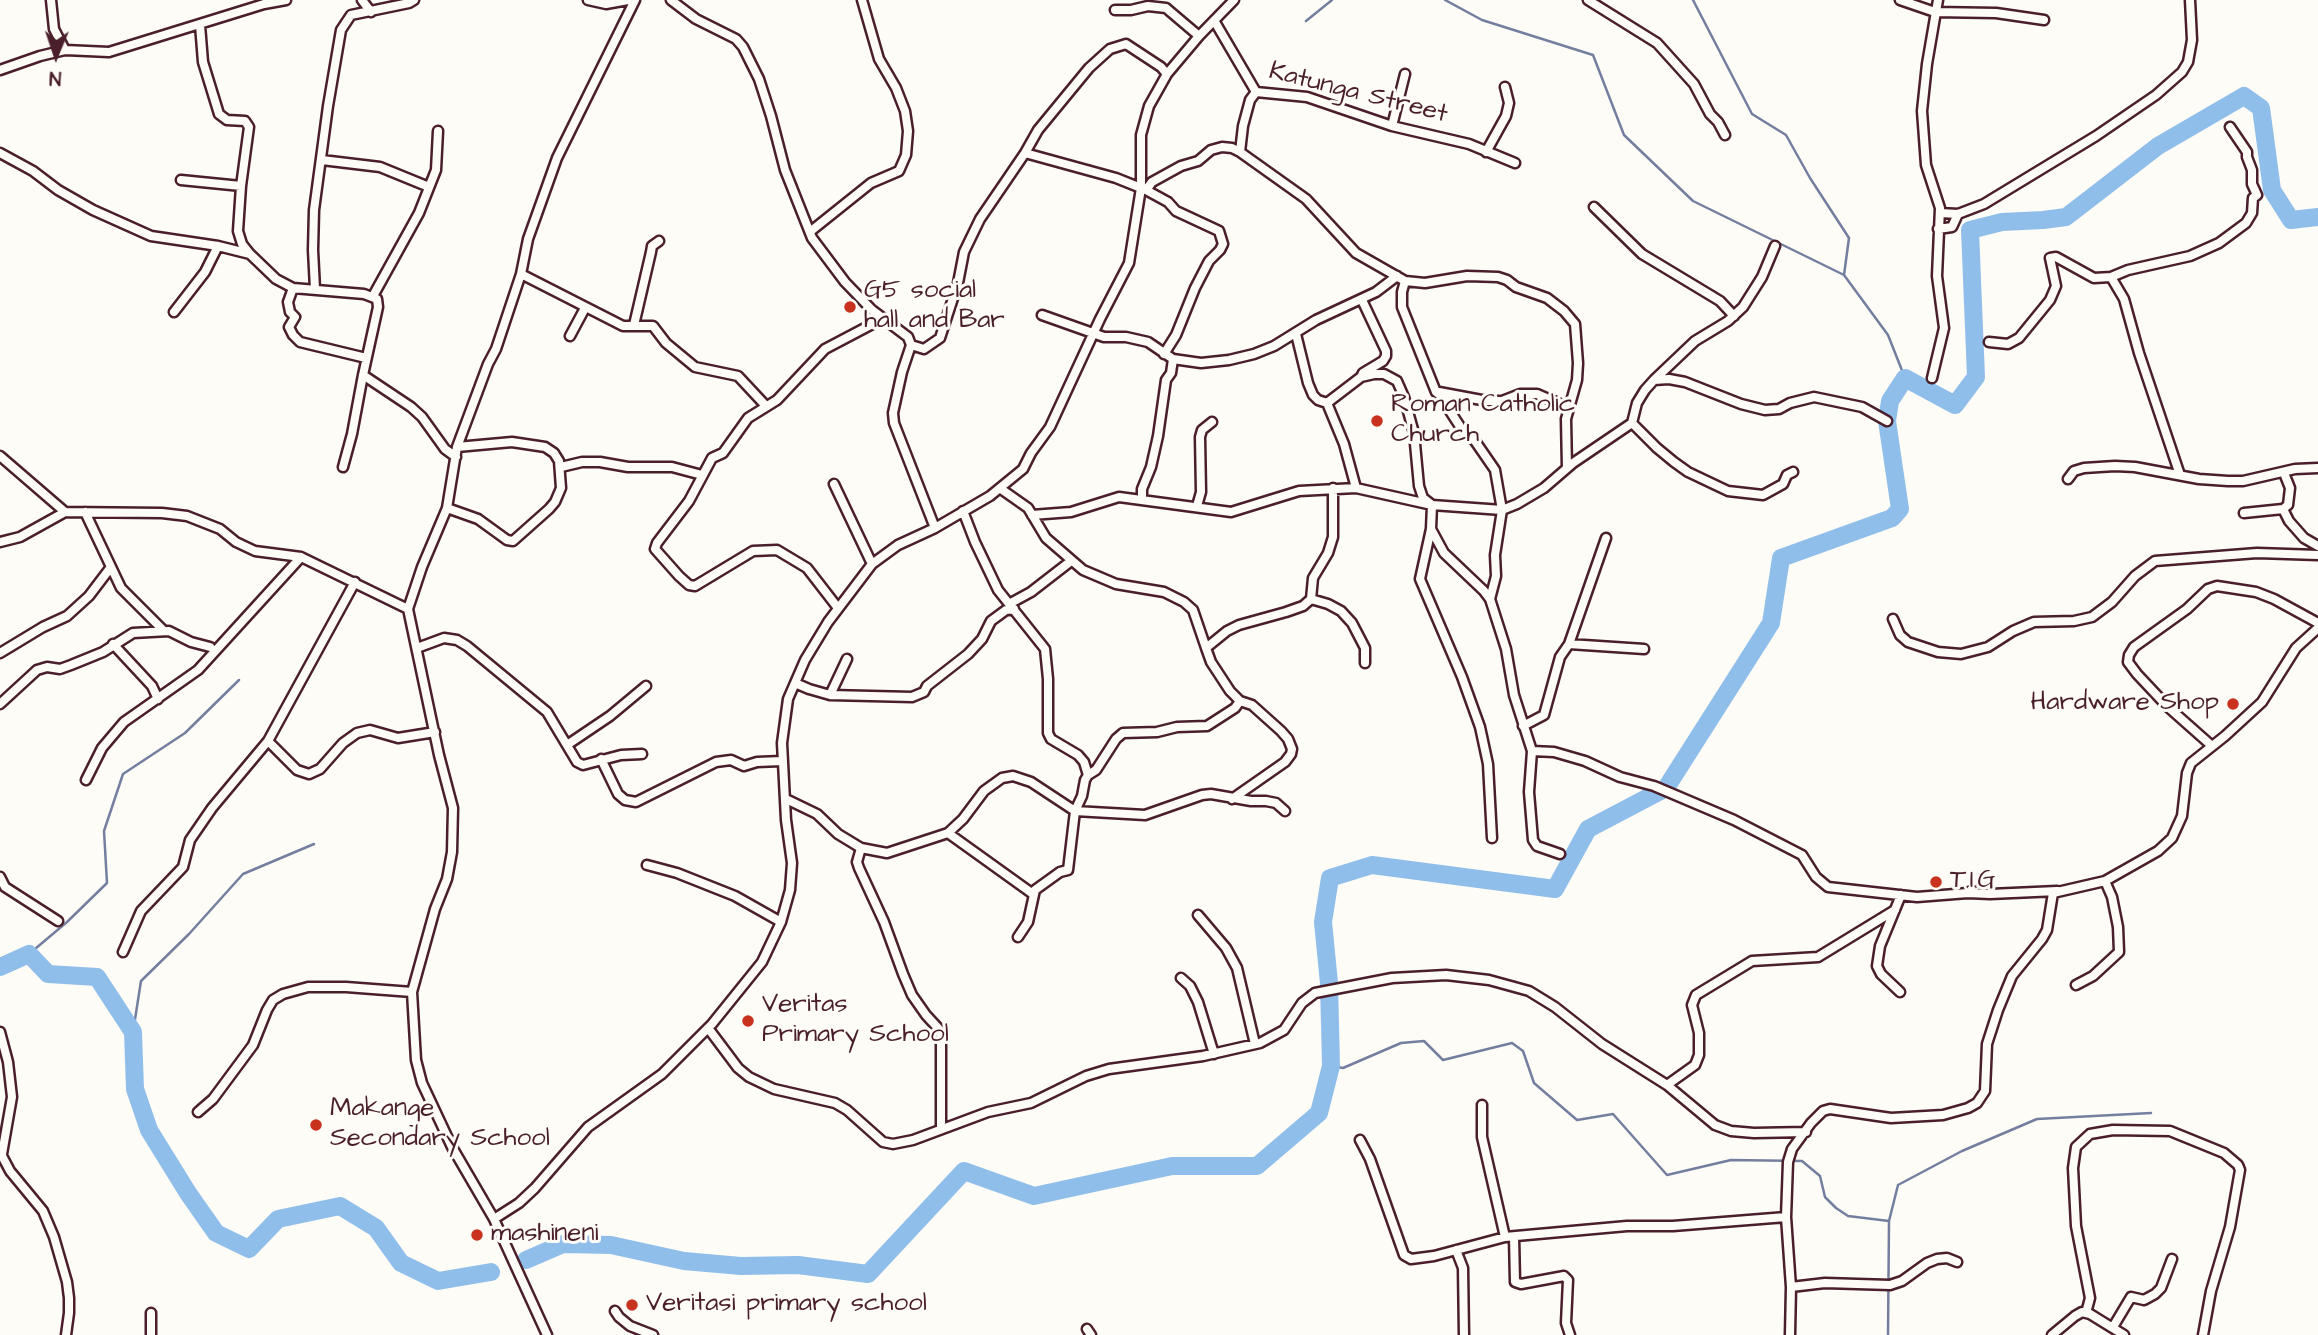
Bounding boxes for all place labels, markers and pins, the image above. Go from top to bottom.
place label: G5 social hall and Bar [864,276,1005,338]
marker: G5 social hall and Bar [842,299,858,315]
place label: Roman Catholic Church [1391,390,1575,452]
marker: Roman Catholic Church [1369,413,1385,429]
place label: Hardware Shop [2031,688,2219,720]
marker: Hardware Shop [2225,696,2241,712]
place label: T.I.G [1950,866,1995,898]
marker: T.I.G [1928,874,1944,890]
place label: Veritas Primary School [762,990,949,1052]
marker: Veritas Primary School [740,1013,756,1029]
place label: Makange Secondary School [330,1094,550,1156]
marker: Makange Secondary School [308,1117,324,1133]
place label: mashineni [491,1219,598,1251]
marker: mashineni [469,1227,485,1243]
place label: Veritasi primary school [646,1289,927,1321]
marker: Veritasi primary school [624,1297,640,1313]

